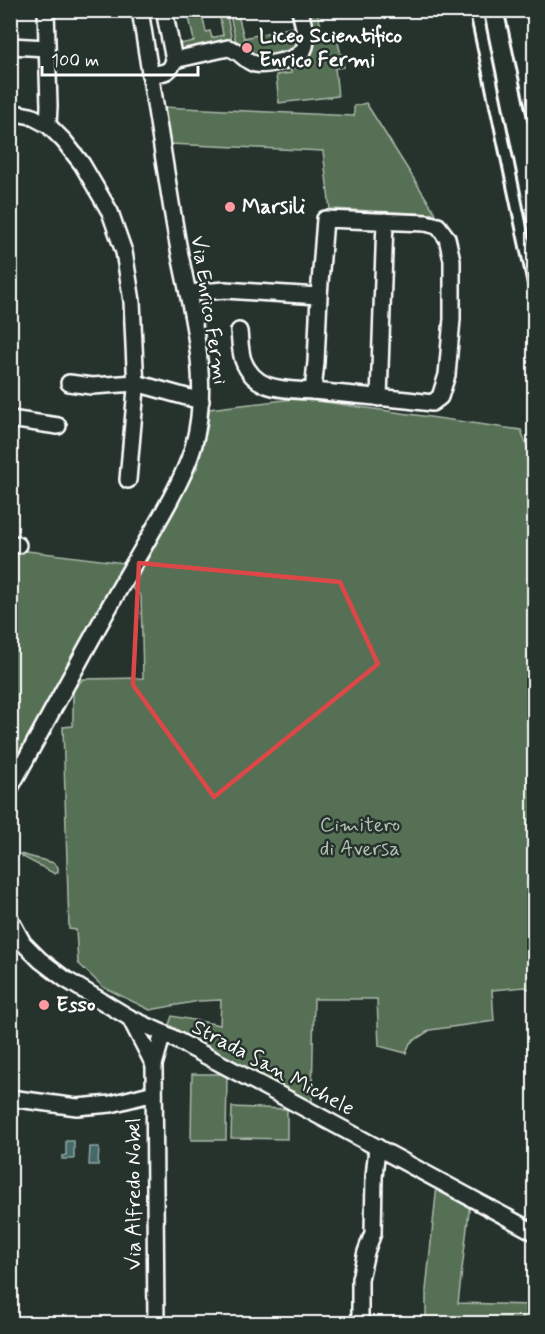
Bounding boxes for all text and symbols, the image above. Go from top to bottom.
place label: Liceo Scientifico Enrico Fermi [259,22,402,74]
scale bar [42,39,198,77]
marker: Liceo Scientifico Enrico Fermi [240,41,254,55]
text: 100 m [51,49,99,73]
place label: Marsili [242,193,305,221]
marker: Marsili [223,200,237,214]
street label: Via Enrico Fermi [183,234,235,387]
park label: Cimitero di Aversa [320,811,400,863]
place label: Esso [56,991,96,1019]
marker: Esso [37,998,51,1012]
street label: Strada San Michele [187,1013,359,1123]
street label: Via Alfredo Nobel [120,1118,148,1270]

